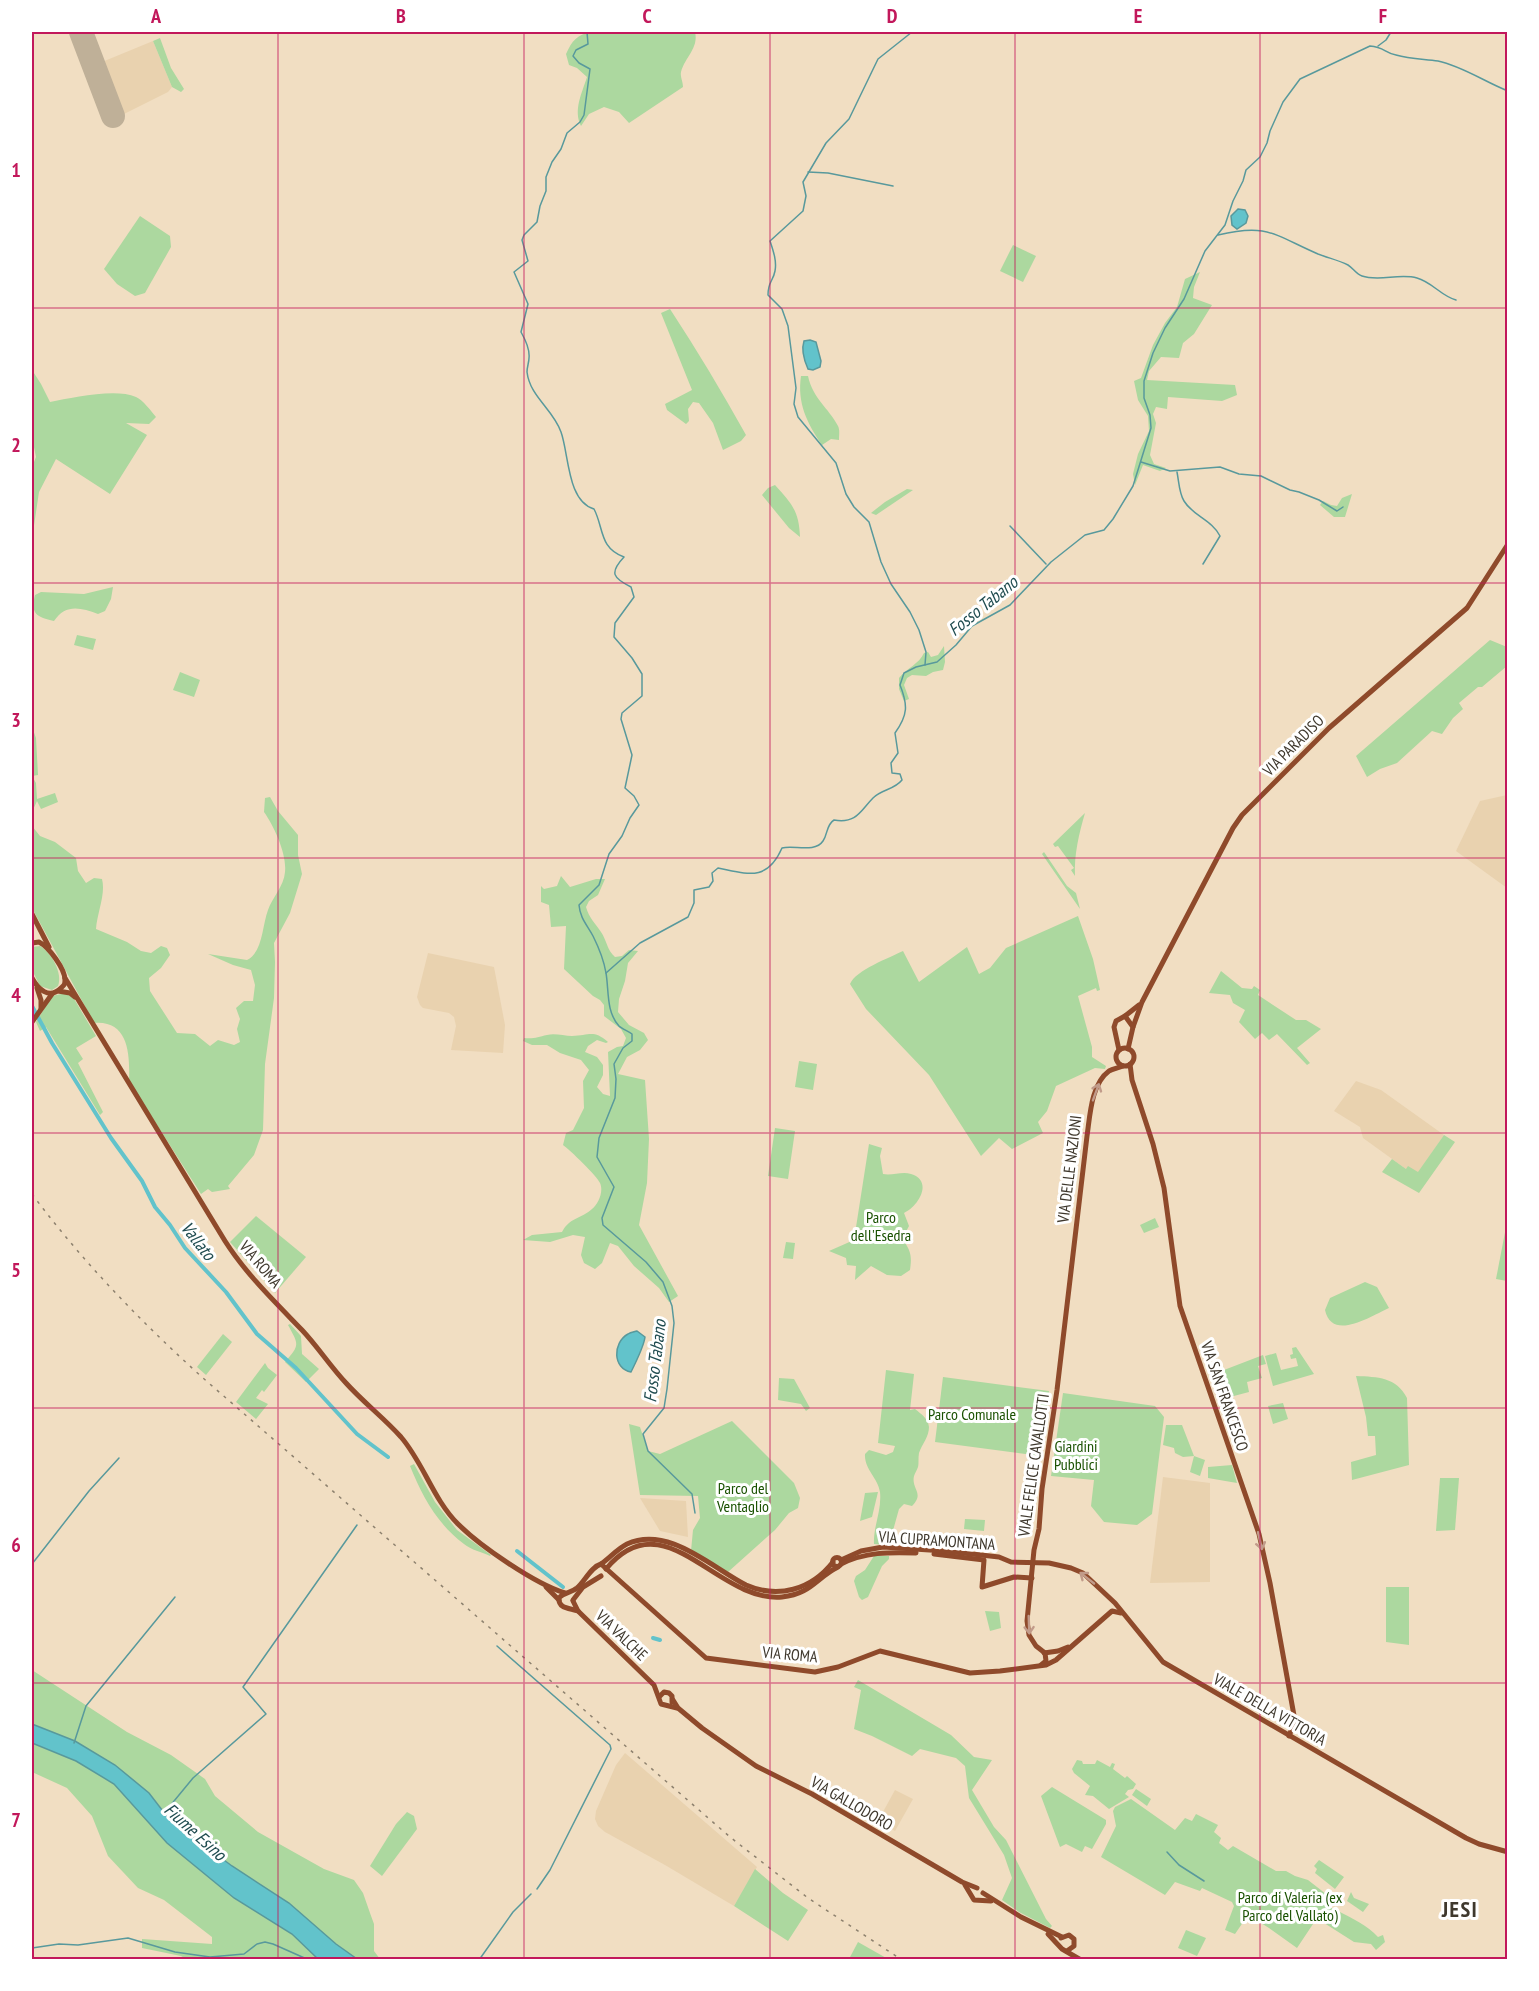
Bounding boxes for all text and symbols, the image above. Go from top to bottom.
text: A [150,3,162,29]
text: B [396,3,406,29]
text: C [642,3,652,29]
text: D [887,3,898,29]
text: E [1134,3,1142,29]
text: F [1379,3,1387,29]
text: 1 [11,157,21,183]
text: 2 [11,432,21,458]
water label: Fosso Tabano [943,570,1023,641]
text: 3 [11,707,21,733]
street label: VIA PARADISO [1258,710,1328,780]
text: 4 [11,982,21,1008]
one-way arrow [1091,1083,1102,1102]
street label: VIA DELLE NAZIONI [1052,1114,1086,1225]
park label: Parco dell'Esedra [851,1207,911,1245]
water label: Vallato [176,1217,221,1266]
street label: VIA ROMA [235,1236,287,1292]
text: 5 [11,1257,21,1283]
water label: Fosso Tabano [638,1317,671,1403]
street label: VIA SAN FRANCESCO [1197,1337,1253,1454]
street label: VIALE FELICE CAVALLOTTI [1013,1392,1053,1539]
park label: Parco Comunale [928,1404,1016,1424]
park label: Giardini Pubblici [1054,1436,1098,1474]
park label: Parco del Ventaglio [716,1478,769,1516]
street label: VIA CUPRAMONTANA [877,1526,996,1554]
text: 6 [11,1532,21,1558]
one-way arrow [1255,1532,1267,1551]
one-way arrow [1079,1571,1095,1584]
street label: VIA VALCHE [591,1605,652,1665]
one-way arrow [1023,1614,1034,1634]
street label: VIA ROMA [761,1642,819,1666]
street label: VIALE DELLA VITTORIA [1209,1668,1330,1750]
street label: VIA GALLODORO [807,1771,897,1835]
water label: Fiume Esino [160,1798,232,1866]
text: 7 [11,1807,21,1833]
park label: Parco di Valeria (ex Parco del Vallato) [1238,1887,1343,1925]
district label: JESI [1441,1895,1478,1923]

